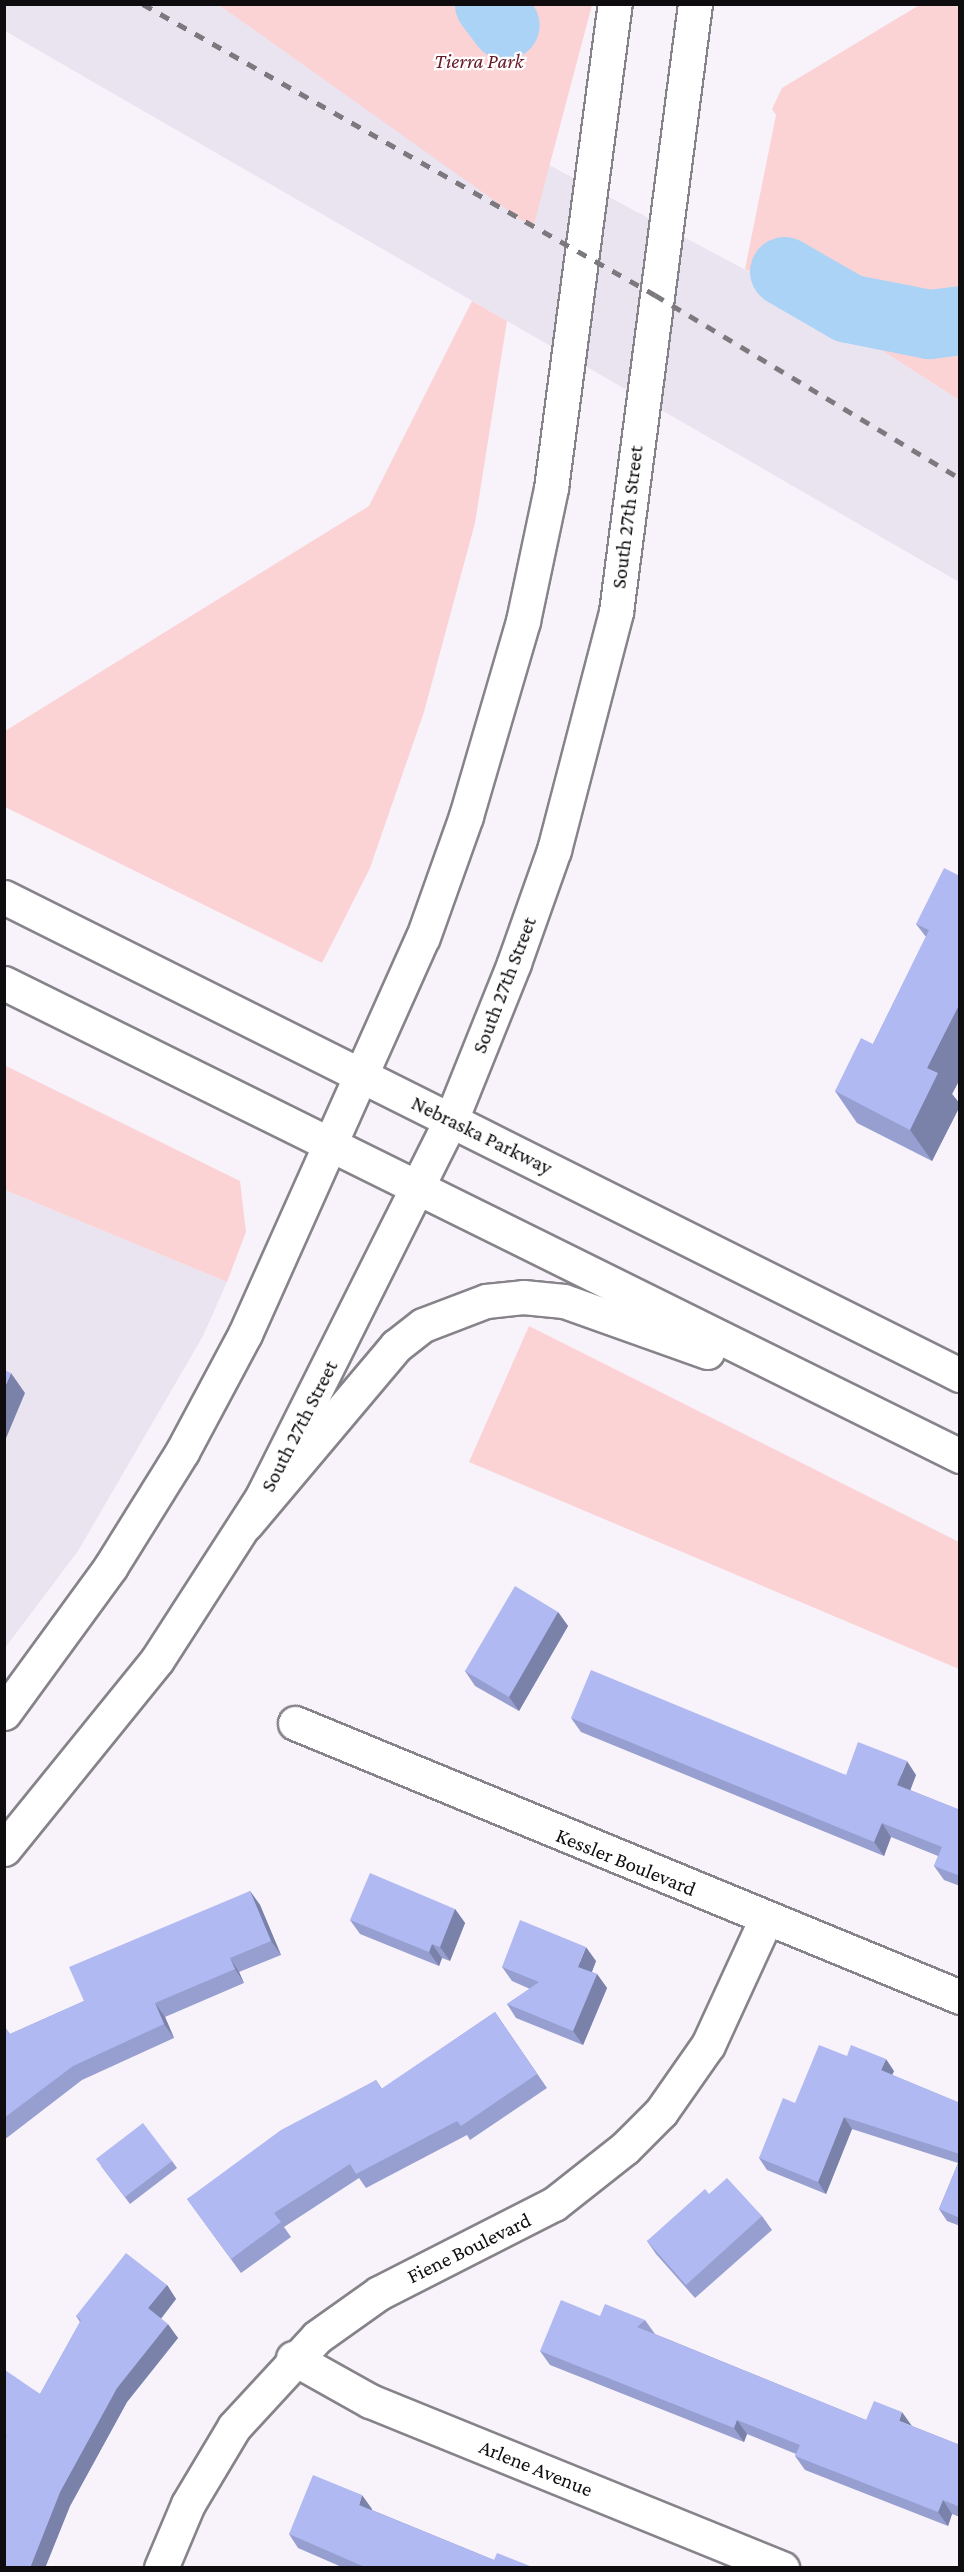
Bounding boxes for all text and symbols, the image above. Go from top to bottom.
park label: Tierra Park [434,48,524,74]
street label: South 27th Street [606,444,648,590]
street label: South 27th Street [466,913,542,1057]
street label: Nebraska Parkway [407,1090,557,1180]
street label: South 27th Street [255,1356,343,1496]
street label: Kessler Boulevard [552,1822,700,1902]
street label: Fiene Boulevard [403,2207,535,2289]
street label: Arlene Avenue [476,2434,596,2502]

